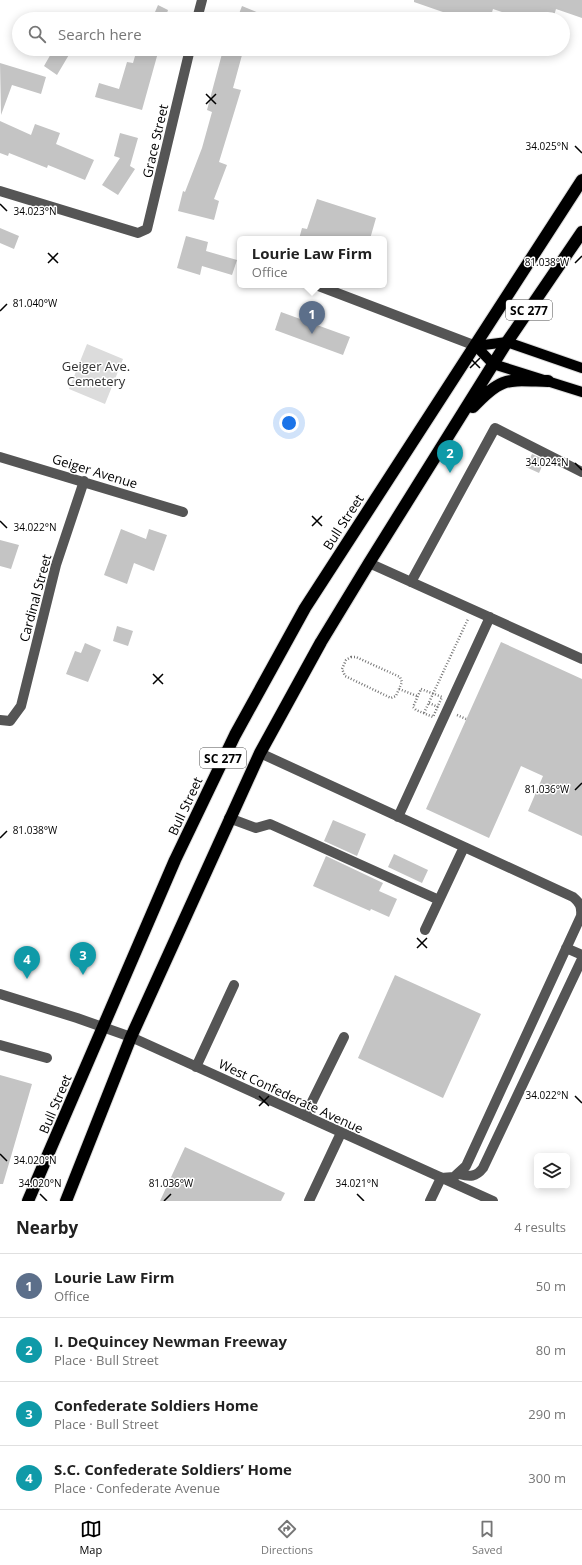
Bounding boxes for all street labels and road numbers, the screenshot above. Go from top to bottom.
street label: Grace Street [138,102,172,180]
road number: SC 277 [506,300,552,320]
street label: Geiger Avenue [50,449,140,493]
street label: Bull Street [318,491,368,553]
street label: Cardinal Street [15,552,55,644]
road number: SC 277 [200,748,246,768]
street label: Bull Street [164,773,207,838]
street label: West Confederate Avenue [216,1055,366,1137]
street label: Bull Street [34,1071,76,1136]

